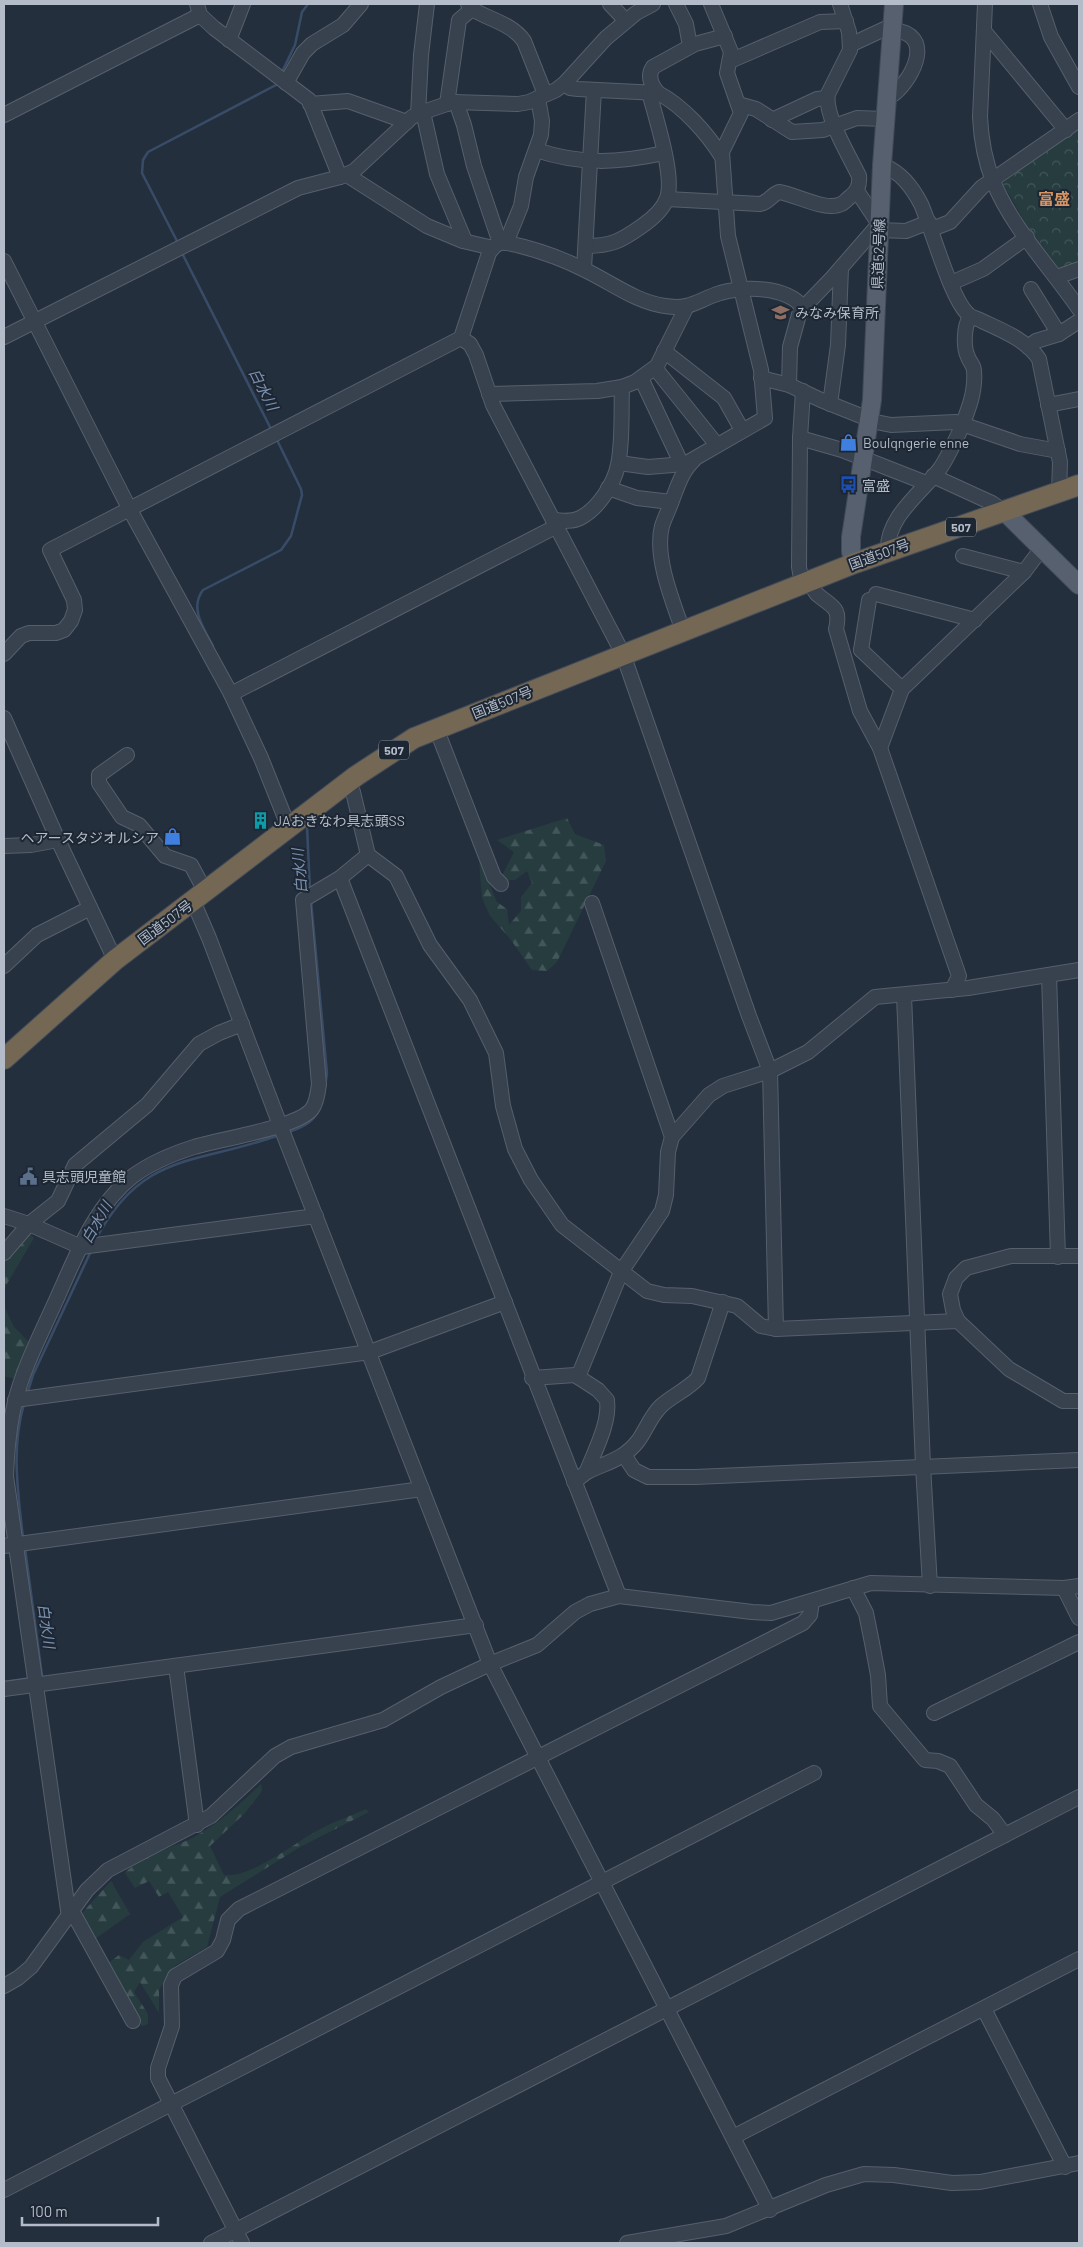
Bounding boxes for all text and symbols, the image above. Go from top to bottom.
district label: 富盛 [1038,189,1070,208]
street label: 県道52号線 [868,218,888,290]
school or university icon: みなみ保育所 [771,302,791,322]
place label: みなみ保育所 [795,304,879,321]
water label: 白水川 [246,365,283,415]
shop icon: Boulqngerie enne [839,432,859,452]
place label: Boulqngerie enne [863,434,969,451]
bus stop icon: 富盛 [838,475,858,495]
place label: 富盛 [862,477,890,494]
road number: 507 [946,518,976,536]
street label: 国道507号 [846,535,912,573]
street label: 国道507号 [469,682,535,722]
road number: 507 [379,740,409,760]
building icon: JAおきなわ具志頭SS [250,810,270,830]
place label: JAおきなわ具志頭SS [274,812,405,829]
shop icon: ヘアースタジオルシア [163,827,183,847]
place label: ヘアースタジオルシア [21,829,159,846]
water label: 白水川 [288,846,310,894]
street label: 国道507号 [134,896,196,948]
public building icon: 具志頭児童館 [18,1166,38,1186]
place label: 具志頭児童館 [42,1168,126,1185]
water label: 白水川 [77,1196,116,1246]
water label: 白水川 [35,1602,59,1652]
scale bar [22,2194,159,2226]
text: 100 m [30,2202,68,2220]

